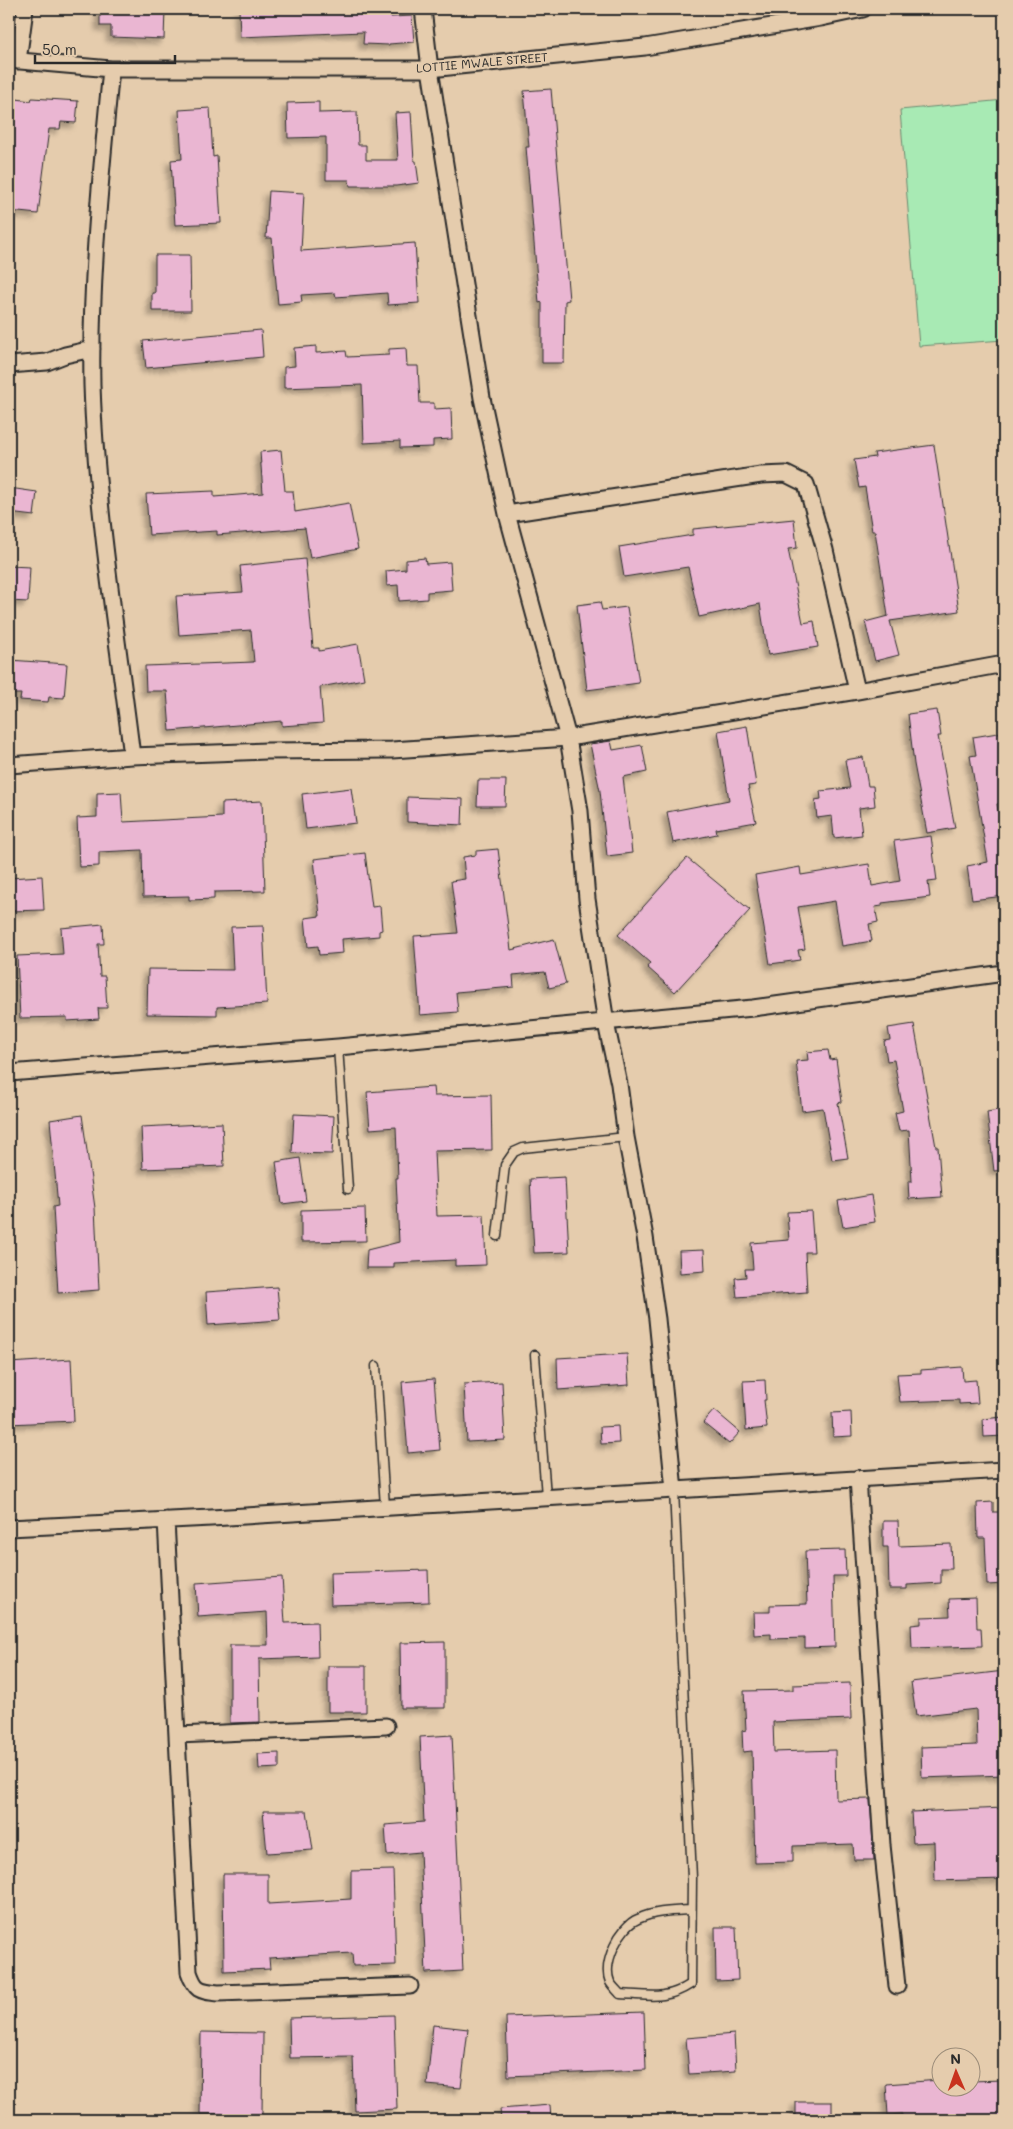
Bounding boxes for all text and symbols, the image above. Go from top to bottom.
scale bar [35,32,175,64]
text: 50 m [42,39,77,59]
street label: LOTTIE MWALE STREET [415,48,549,76]
north arrow [930,2046,980,2096]
text: N [950,2049,961,2068]

